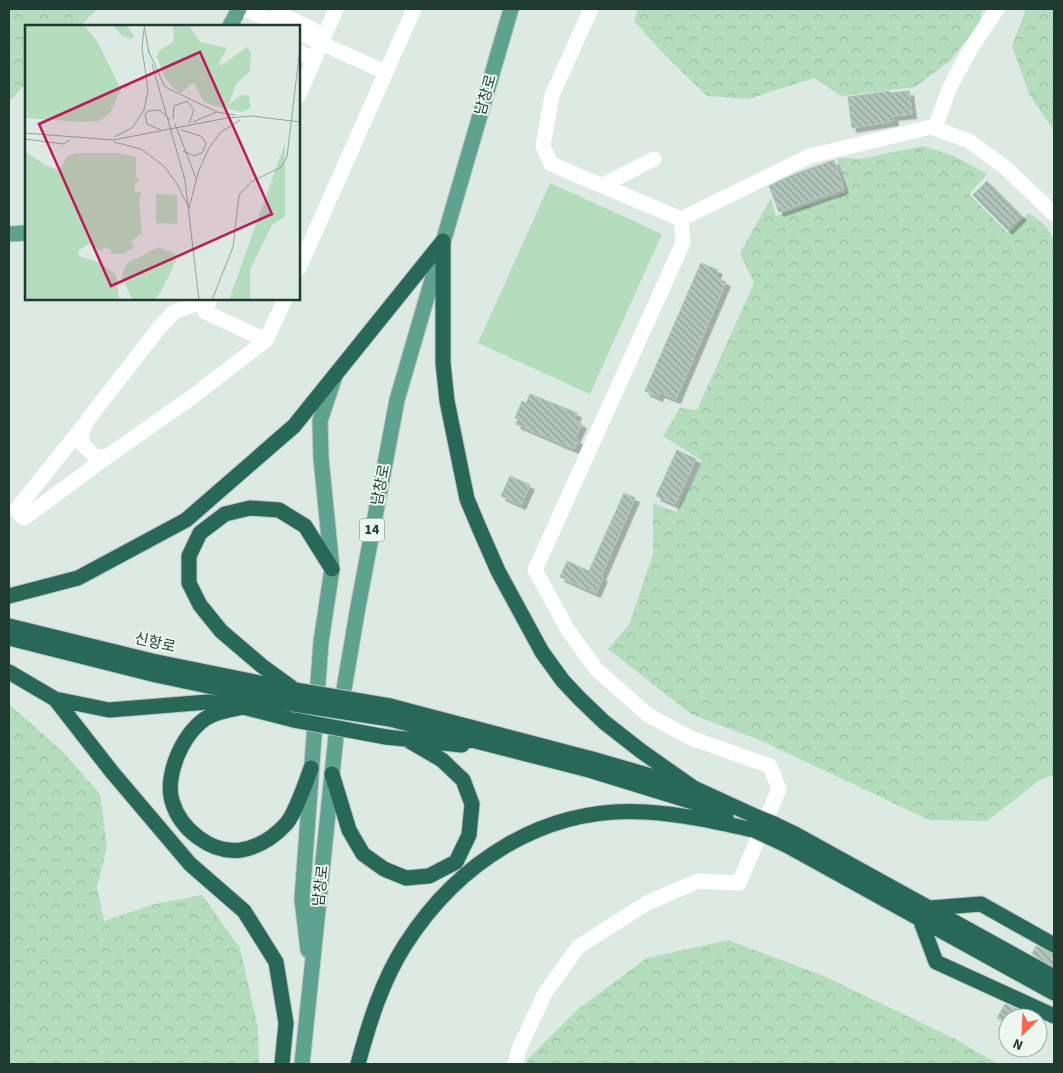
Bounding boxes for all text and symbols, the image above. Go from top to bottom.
inset map [25,25,300,300]
street label: 남창로 [470,72,502,118]
street label: 남창로 [367,463,395,507]
road number: 14 [360,518,384,542]
street label: 신항로 [132,628,178,658]
street label: 남창로 [308,864,334,908]
north arrow [998,1008,1048,1058]
text: N [1010,1033,1026,1055]

